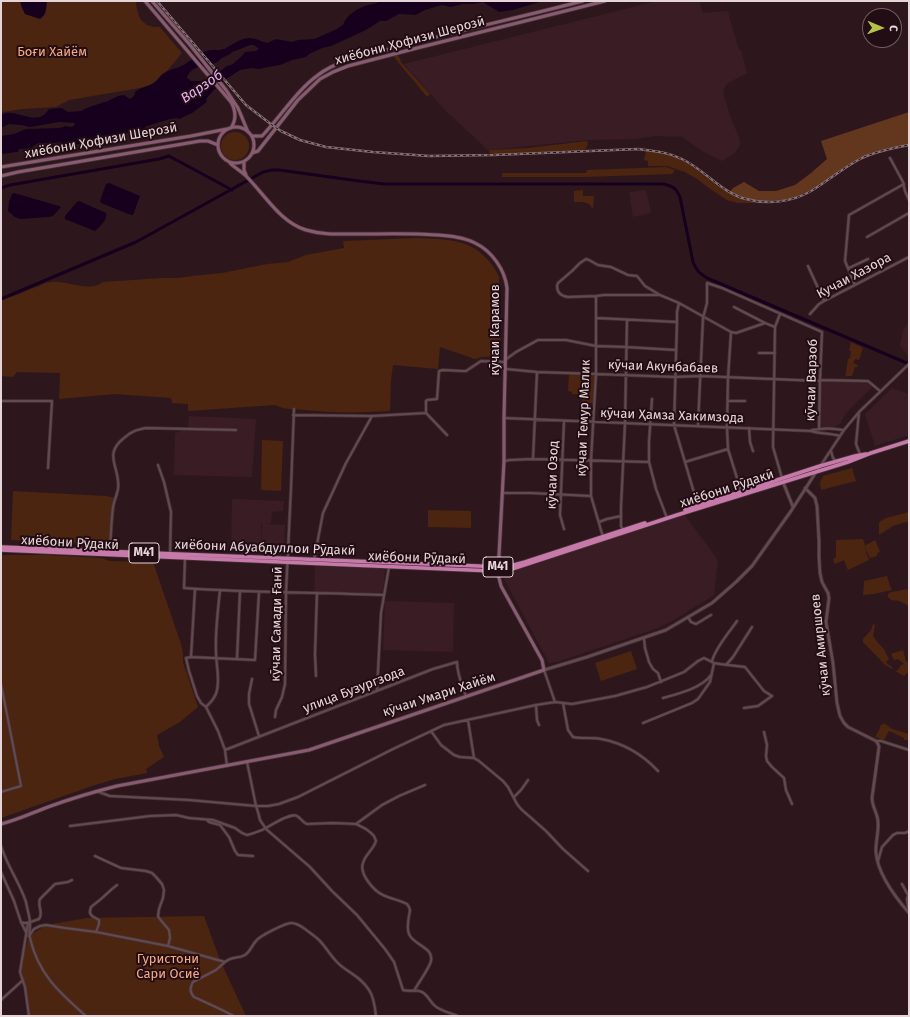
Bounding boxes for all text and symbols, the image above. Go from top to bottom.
north arrow [862,8,902,48]
street label: хиёбони Ҳофизи Шерозӣ [333,13,487,69]
text: С [887,25,900,32]
park label: Боғи Хайём [17,44,87,60]
water label: Варзоб [178,67,226,107]
street label: хиёбони Ҳофизи Шерозӣ [24,120,178,162]
street label: Кучаи Хазора [814,250,894,302]
street label: кӯчаи Карамов [487,284,503,376]
street label: кӯчаи Варзоб [803,338,821,422]
street label: кӯчаи Акунбабаев [608,357,718,377]
street label: кӯчаи Темур Малик [574,359,594,477]
street label: кӯчаи Ҳамза Хакимзода [600,406,744,426]
street label: кӯчаи Озод [544,440,562,510]
street label: хиёбони Рӯдакӣ [678,466,776,512]
street label: хиёбони Рӯдакӣ [21,533,119,553]
street label: хиёбони Абуабдуллои Рӯдакӣ [174,537,356,559]
road number: M41 [129,543,159,563]
street label: хиёбони Рӯдакӣ [368,548,466,568]
road number: M41 [483,557,513,577]
street label: кӯчаи Самади Ғанӣ [268,566,286,682]
street label: кӯчаи Амиршоев [808,593,834,697]
street label: улица Бузургзода [301,663,407,717]
street label: кӯчаи Умари Хайём [381,669,497,721]
park label: Гуристони Сари Осиё [136,951,200,982]

